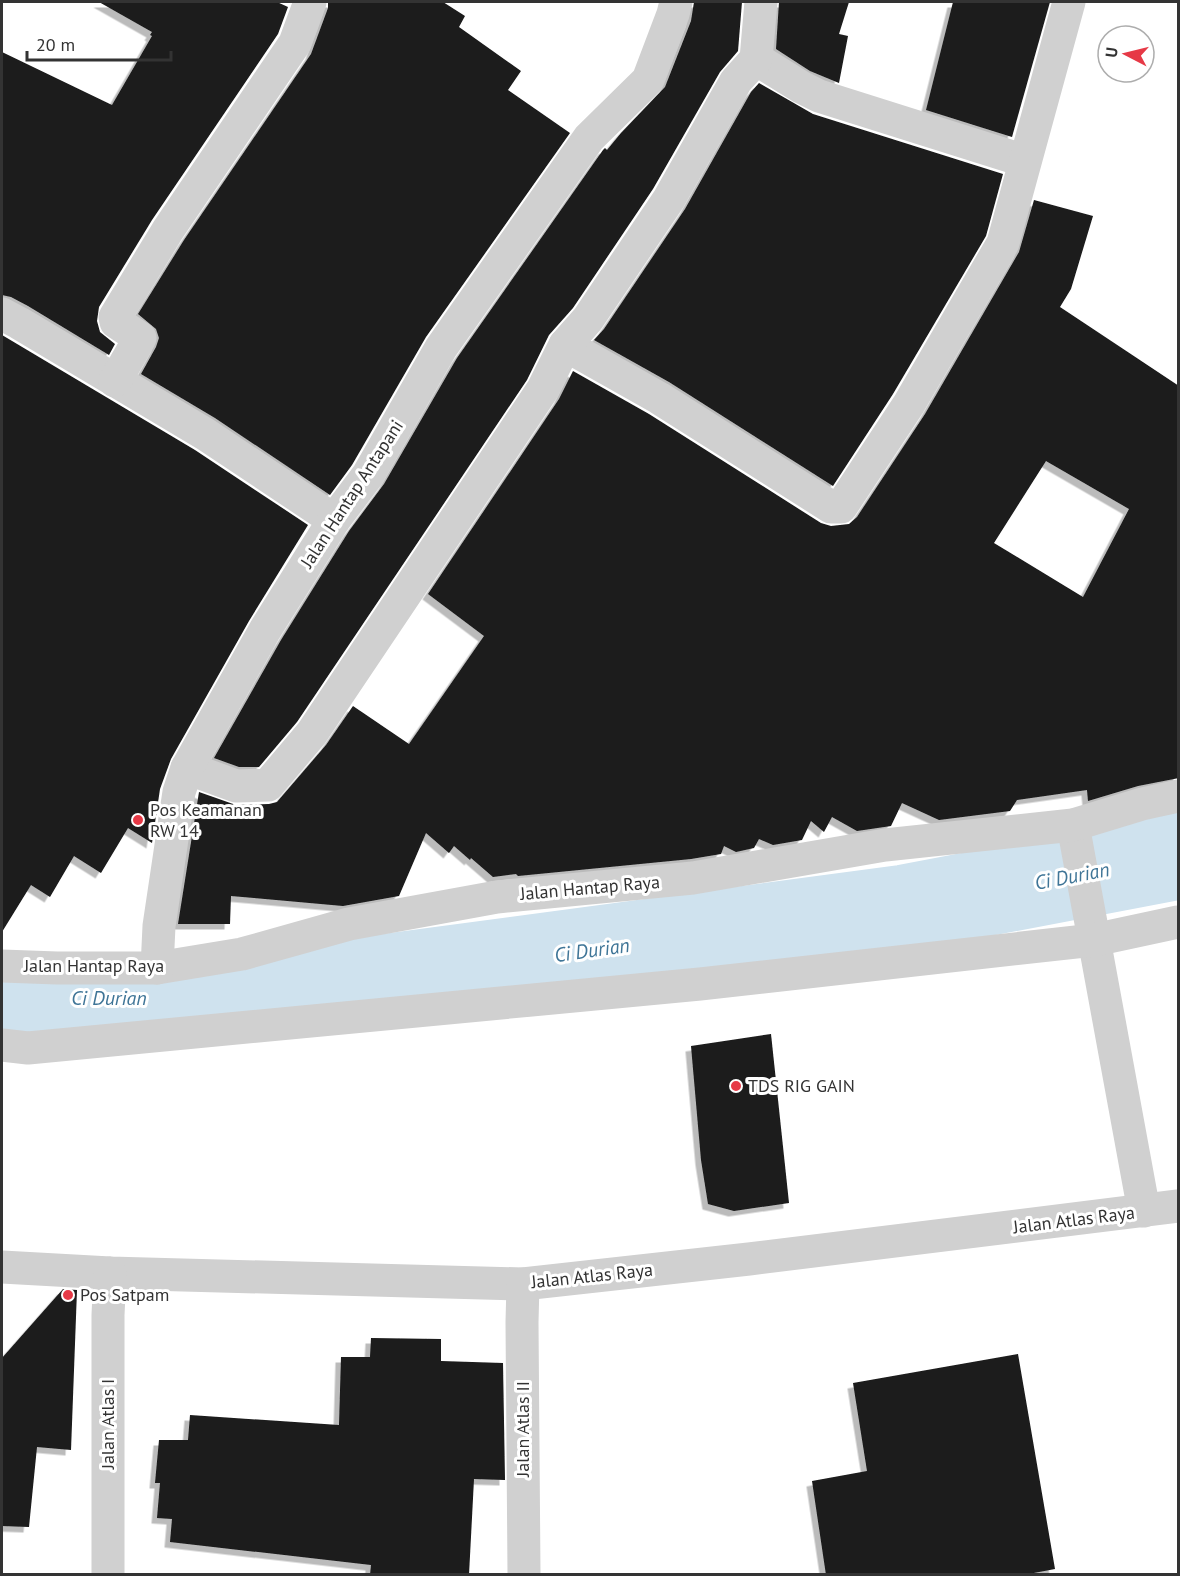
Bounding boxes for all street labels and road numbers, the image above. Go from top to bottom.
street label: Jalan Hantap Antapani [295,415,408,573]
street label: Jalan Hantap Raya [518,870,661,905]
street label: Jalan Hantap Raya [23,954,164,977]
street label: Jalan Atlas Raya [1011,1201,1136,1238]
street label: Jalan Atlas Raya [529,1258,654,1293]
street label: Jalan Atlas I [96,1379,119,1470]
street label: Jalan Atlas II [511,1381,534,1478]

